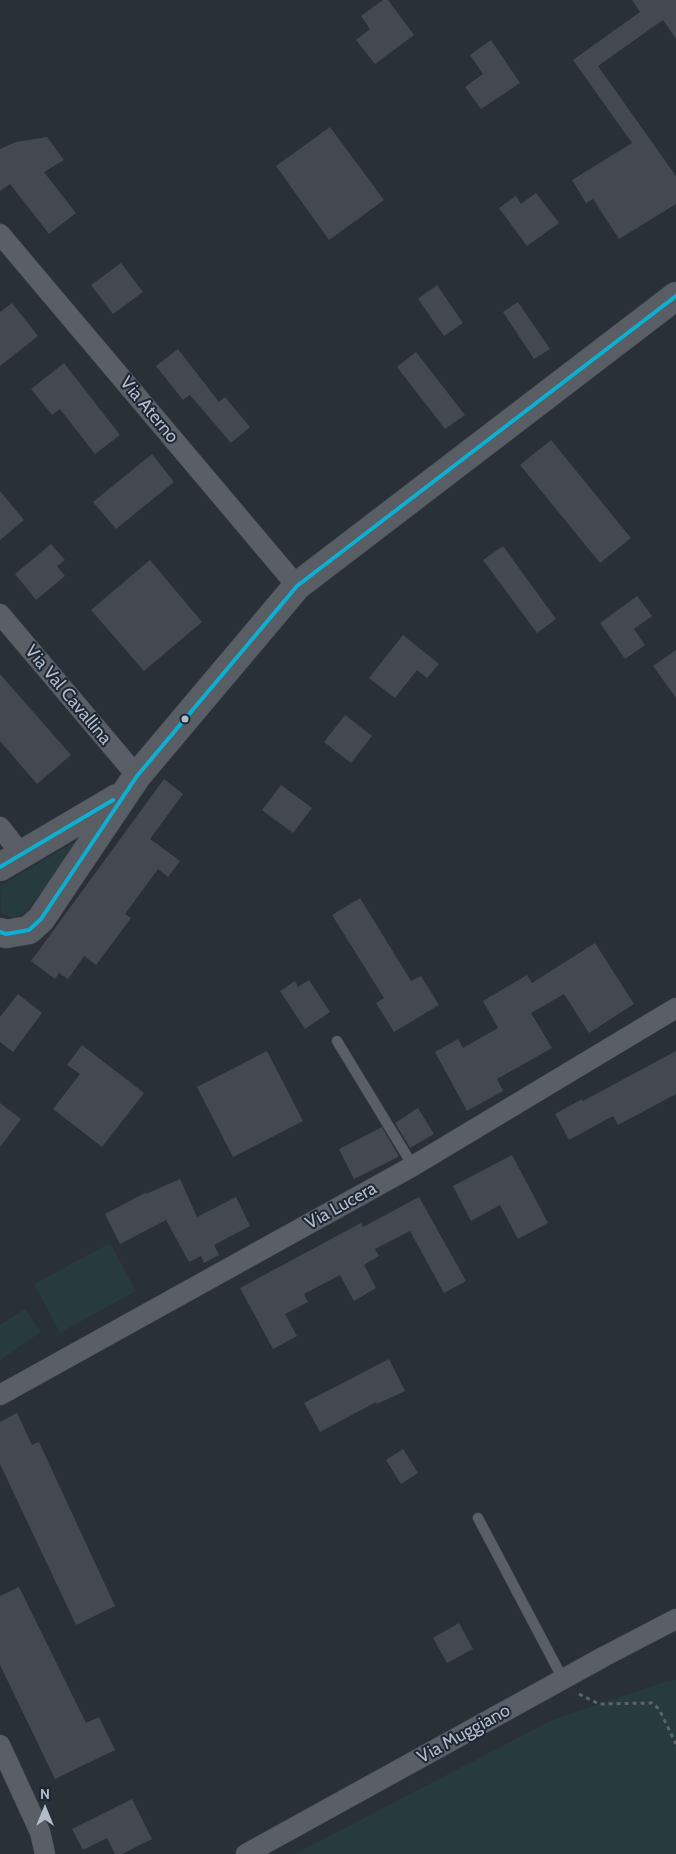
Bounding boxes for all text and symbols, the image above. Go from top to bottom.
street label: Via Aterno [115,373,183,447]
street label: Via Val Cavallina [20,641,116,749]
unlabelled marker [180,714,190,724]
street label: Via Lucera [302,1178,380,1234]
street label: Via Muggiano [414,1700,514,1768]
north arrow [20,1784,70,1834]
text: N [40,1785,50,1803]

